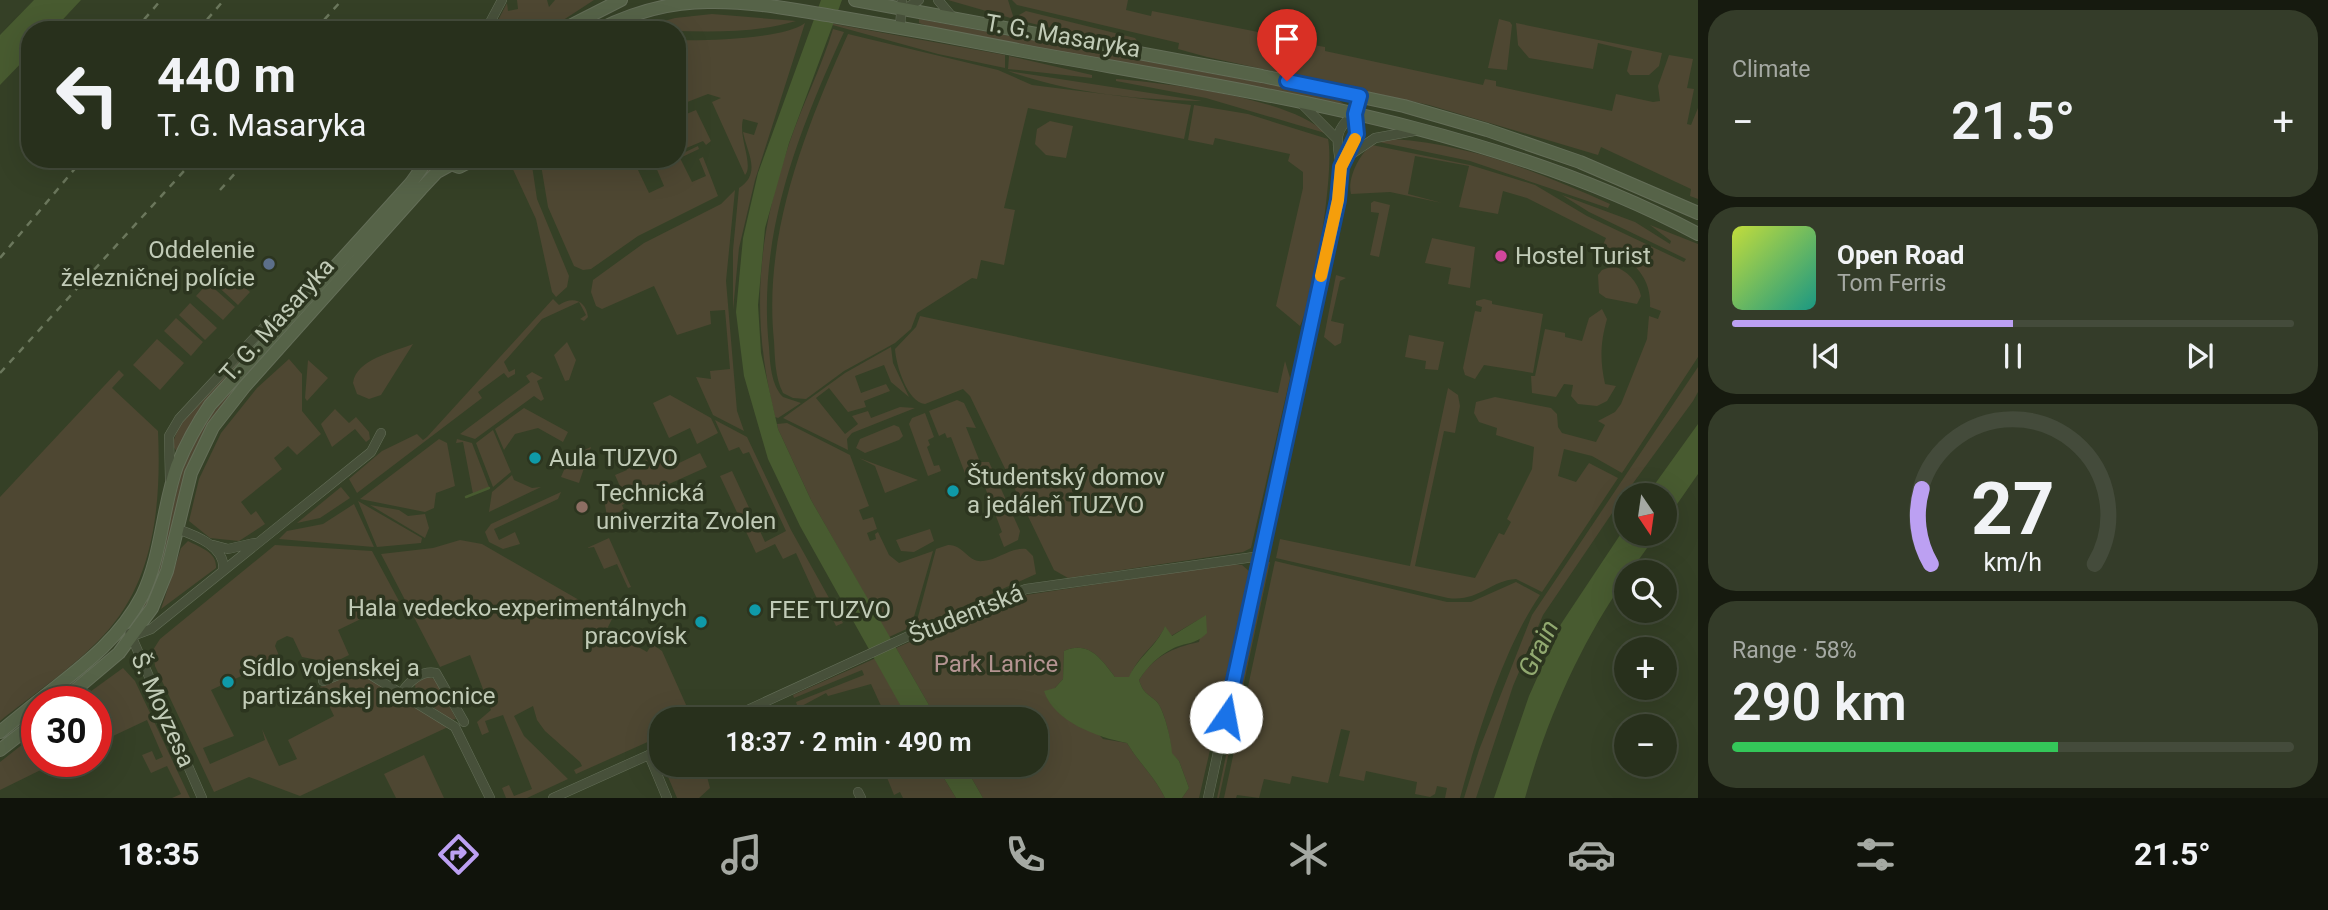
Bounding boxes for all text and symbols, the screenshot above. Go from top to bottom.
street label: T. G. Masaryka [983,9,1143,63]
pin [1257,9,1317,81]
icon: arrive [1268,20,1306,58]
text: 440 m [157,47,296,104]
icon: left [42,49,133,140]
text: Climate [1732,56,1811,83]
text: 21.5° [1951,91,2075,152]
text: − [1732,100,1754,144]
text: + [2272,100,2294,144]
text: T. G. Masaryka [157,106,366,144]
place label: Oddelenie železničnej polície [61,236,255,292]
text: Open Road [1837,240,1965,270]
place label: Hostel Turist [1515,242,1651,270]
marker: Hostel Turist [1493,248,1509,264]
street label: T. G. Masaryka [214,252,340,388]
marker: Oddelenie železničnej polície [261,256,277,272]
text: Tom Ferris [1837,270,1946,297]
icon: previous [1807,337,1845,375]
icon: pause [1994,337,2032,375]
icon: next [2181,337,2219,375]
place label: Aula TUZVO [549,444,678,472]
marker: Aula TUZVO [527,450,543,466]
place label: Študentský domov a jedáleň TUZVO [967,463,1165,519]
text: 27 [1971,466,2055,552]
place label: Technická univerzita Zvolen [596,479,776,535]
marker: Študentský domov a jedáleň TUZVO [945,483,961,499]
north arrow [1614,483,1676,546]
map controls [1614,483,1677,777]
marker: Technická univerzita Zvolen [574,499,590,515]
text: km/h [1984,547,2042,576]
button: search [1614,560,1677,623]
street label: Študentská [905,578,1027,650]
place label: Hala vedecko-experimentálnych pracovísk [348,594,688,650]
place label: FEE TUZVO [769,596,891,624]
marker: FEE TUZVO [747,602,763,618]
marker: Hala vedecko-experimentálnych pracovísk [693,614,709,630]
water label: Grain [1512,615,1564,681]
button: + [1614,637,1677,700]
text: Range · 58% [1732,637,1857,664]
street label: Š. Moyzesa [125,648,201,772]
park label: Park Lanice [934,650,1058,678]
place label: Sídlo vojenskej a partizánskej nemocnice [242,654,496,710]
text: 290 km [1732,672,1907,733]
marker: Sídlo vojenskej a partizánskej nemocnice [220,674,236,690]
position arrow [1189,680,1263,754]
speed limit sign: 30 [21,686,112,777]
button: − [1614,714,1677,777]
text: 18:37 · 2 min · 490 m [725,727,972,757]
icon: directions [434,830,483,879]
icon: music [717,830,766,879]
icon: phone [1001,830,1050,879]
icon: climate [1284,830,1333,879]
icon: car [1567,830,1616,879]
icon: filters [1851,830,1900,879]
text: 18:35 [117,835,200,873]
text: 21.5° [2134,835,2211,873]

